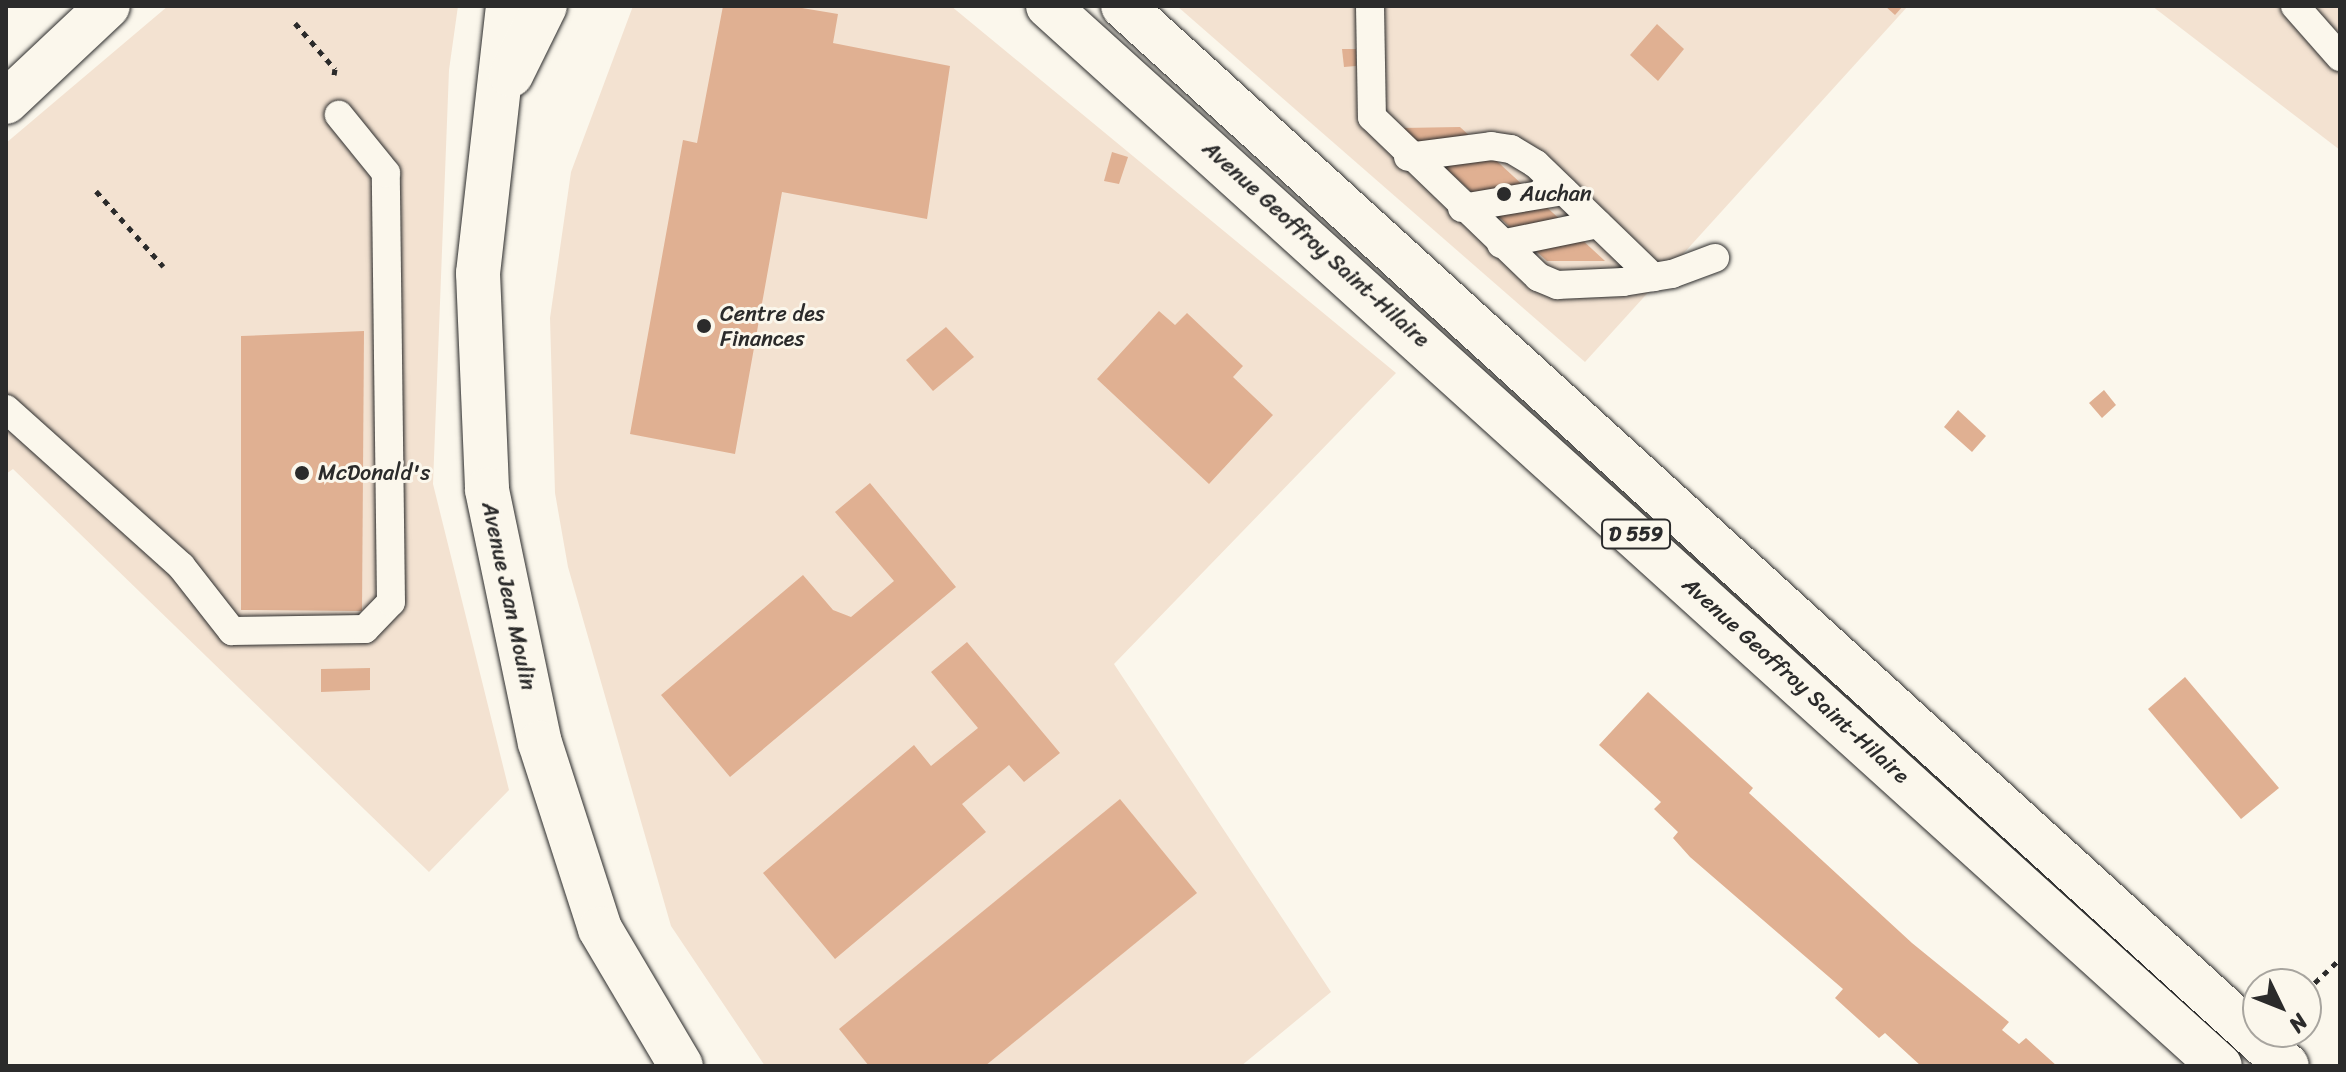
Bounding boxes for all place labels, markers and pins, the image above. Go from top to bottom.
place label: Auchan [1520,181,1592,207]
marker: Auchan [1495,185,1513,203]
place label: Centre des Finances [720,300,826,352]
marker: Centre des Finances [695,317,713,335]
place label: McDonald's [318,460,430,486]
marker: McDonald's [293,464,311,482]

